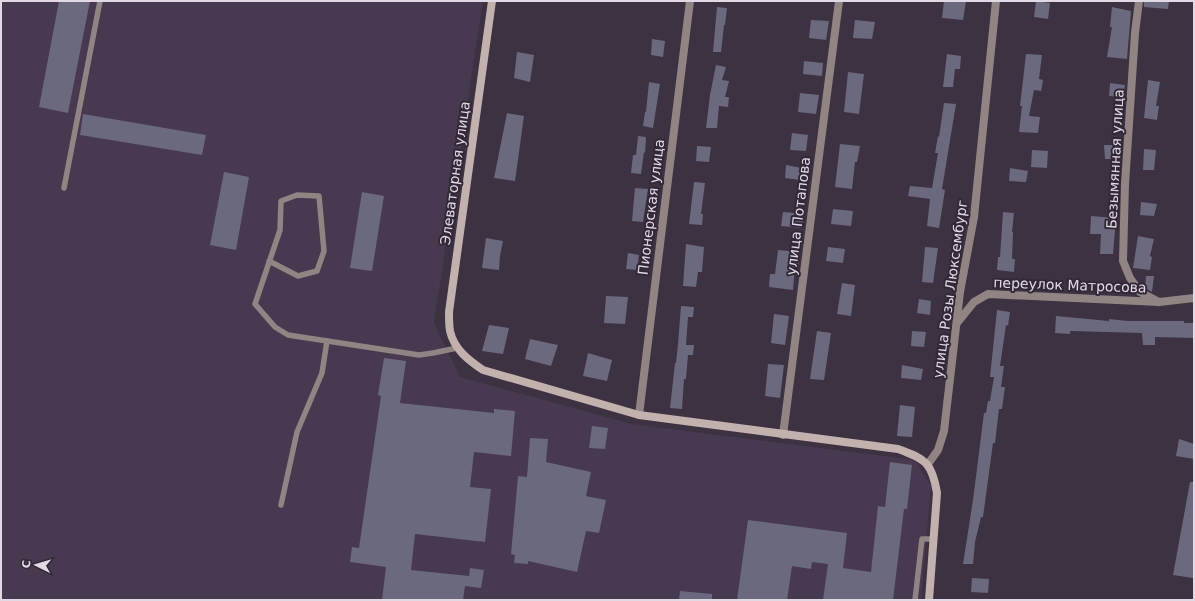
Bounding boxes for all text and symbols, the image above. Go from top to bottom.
street label: Безымянная улица [1103,89,1127,229]
street label: Элеваторная улица [437,100,473,246]
street label: Пионерская улица [635,138,667,276]
street label: улица Потапова [783,156,813,276]
street label: улица Розы Люксембург [930,199,970,379]
street label: переулок Матросова [993,274,1147,296]
north arrow [16,545,56,585]
text: С [20,560,33,569]

